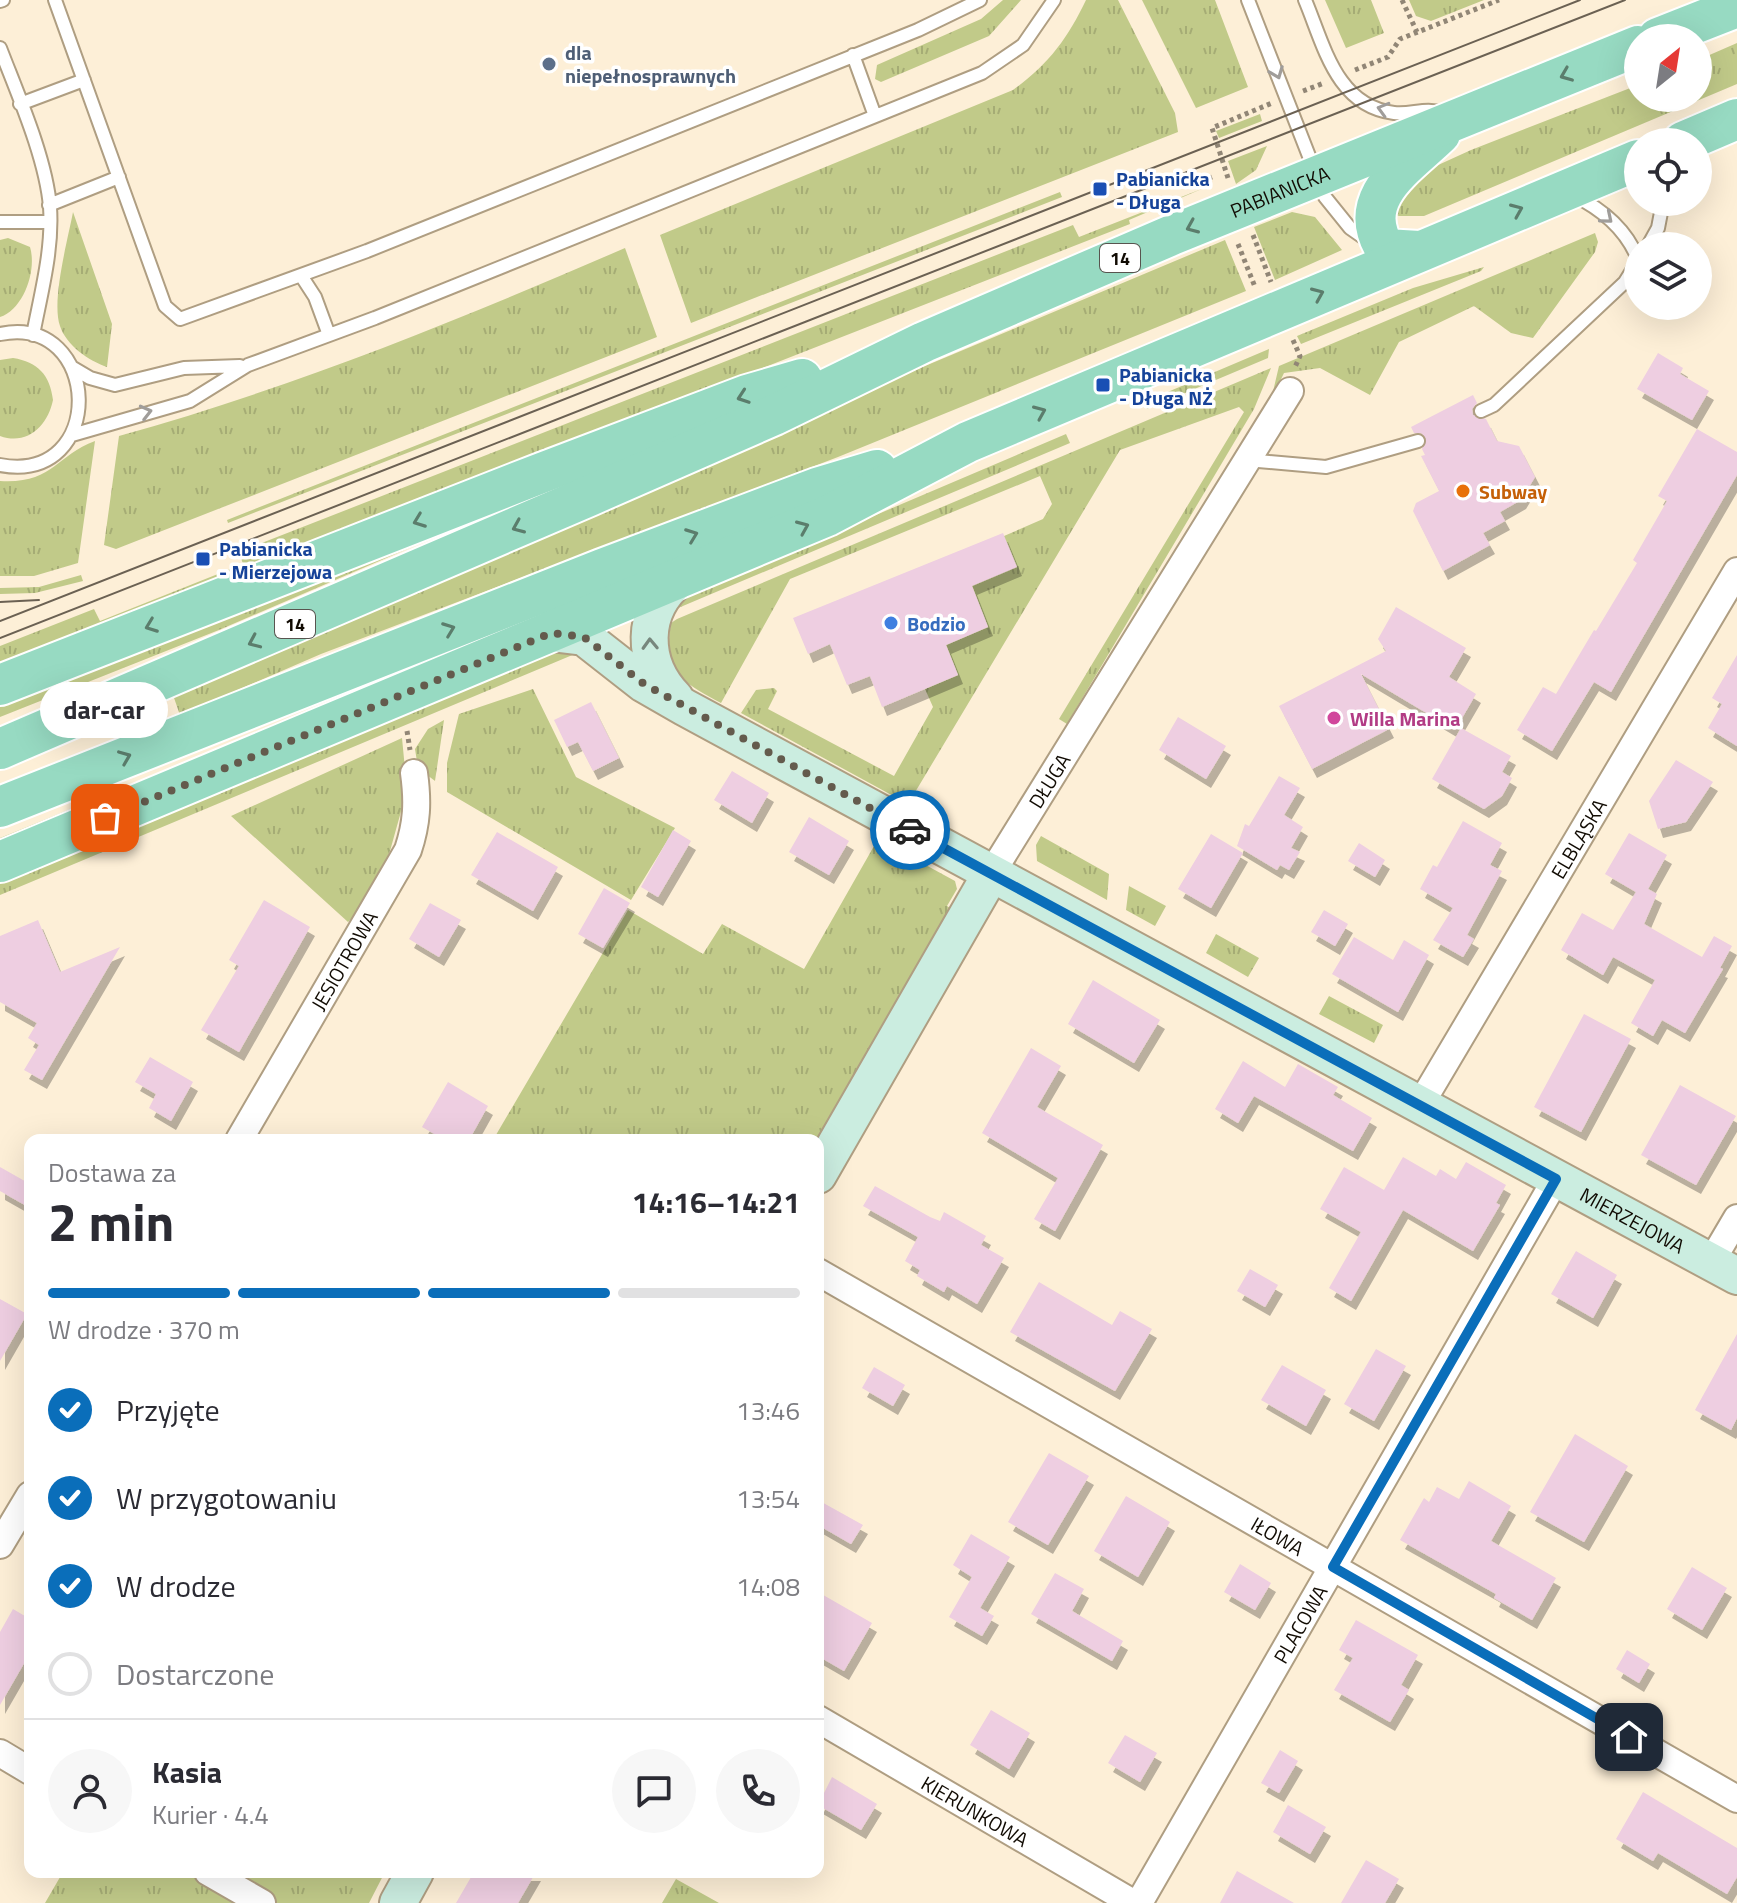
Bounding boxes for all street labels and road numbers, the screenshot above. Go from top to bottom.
street label: PABIANICKA [1225,157,1334,225]
road number: 14 [1100,244,1140,272]
road number: 14 [275,610,315,638]
street label: DŁUGA [1020,747,1078,814]
street label: ELBLĄSKA [1542,792,1614,884]
street label: JESIOTROWA [303,905,385,1016]
street label: MIERZEJOWA [1575,1179,1691,1261]
street label: IŁOWA [1246,1508,1310,1563]
street label: PLACOWA [1265,1579,1335,1669]
street label: KIERUNKOWA [916,1767,1035,1854]

